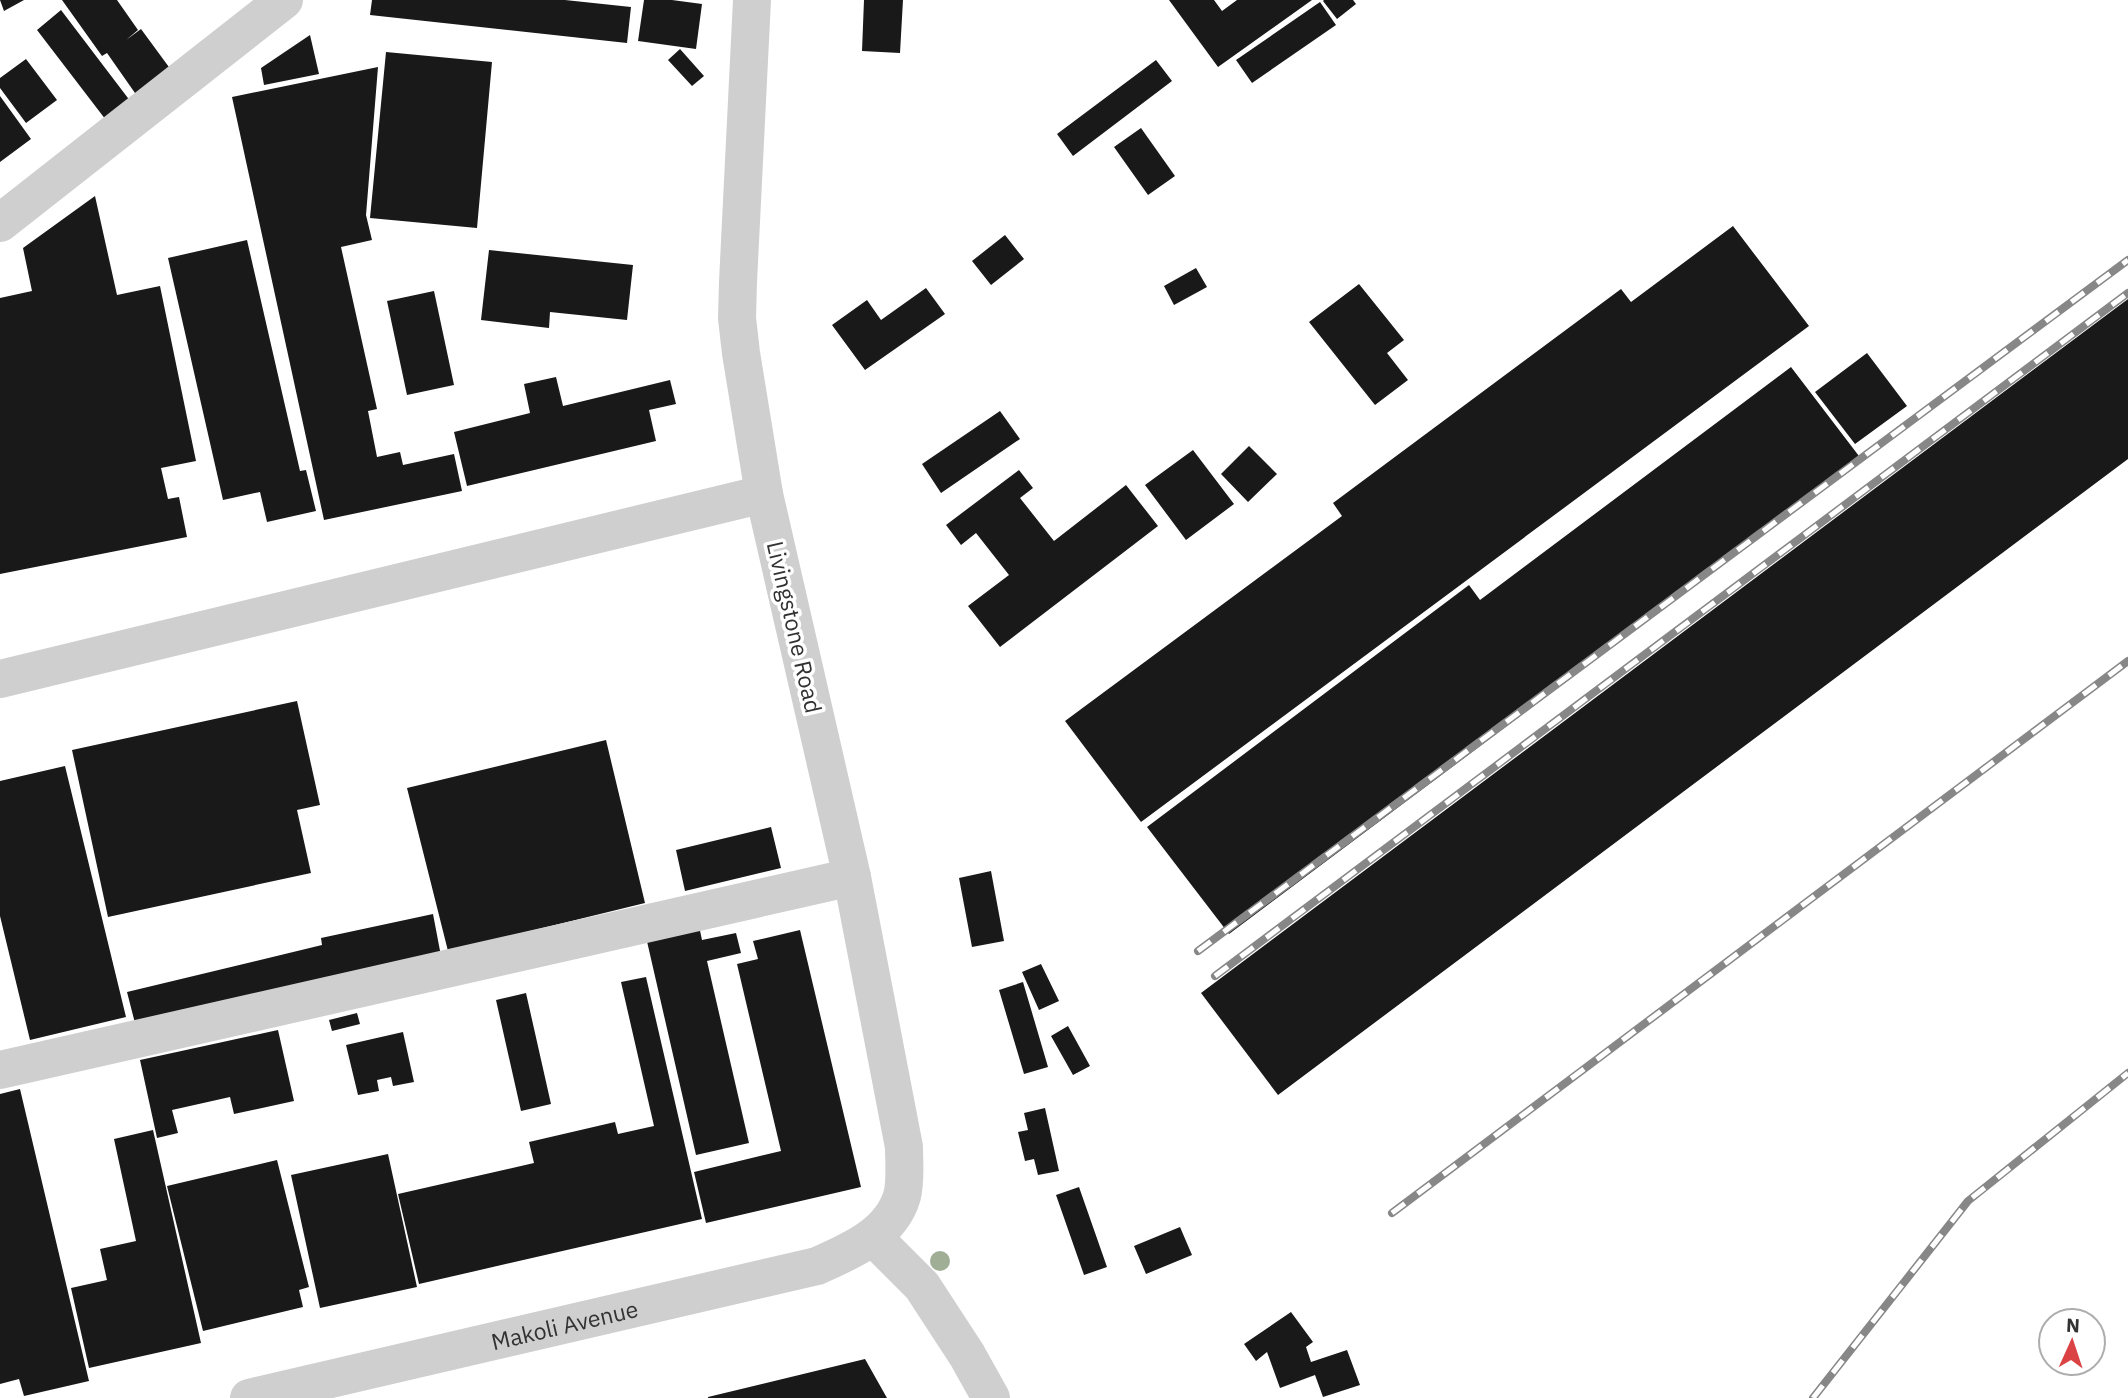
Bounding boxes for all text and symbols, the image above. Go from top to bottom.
street label: Livingstone Road [761,538,829,716]
street label: Makoli Avenue [488,1293,641,1356]
north arrow [2037,1307,2107,1377]
text: N [2065,1313,2080,1337]

